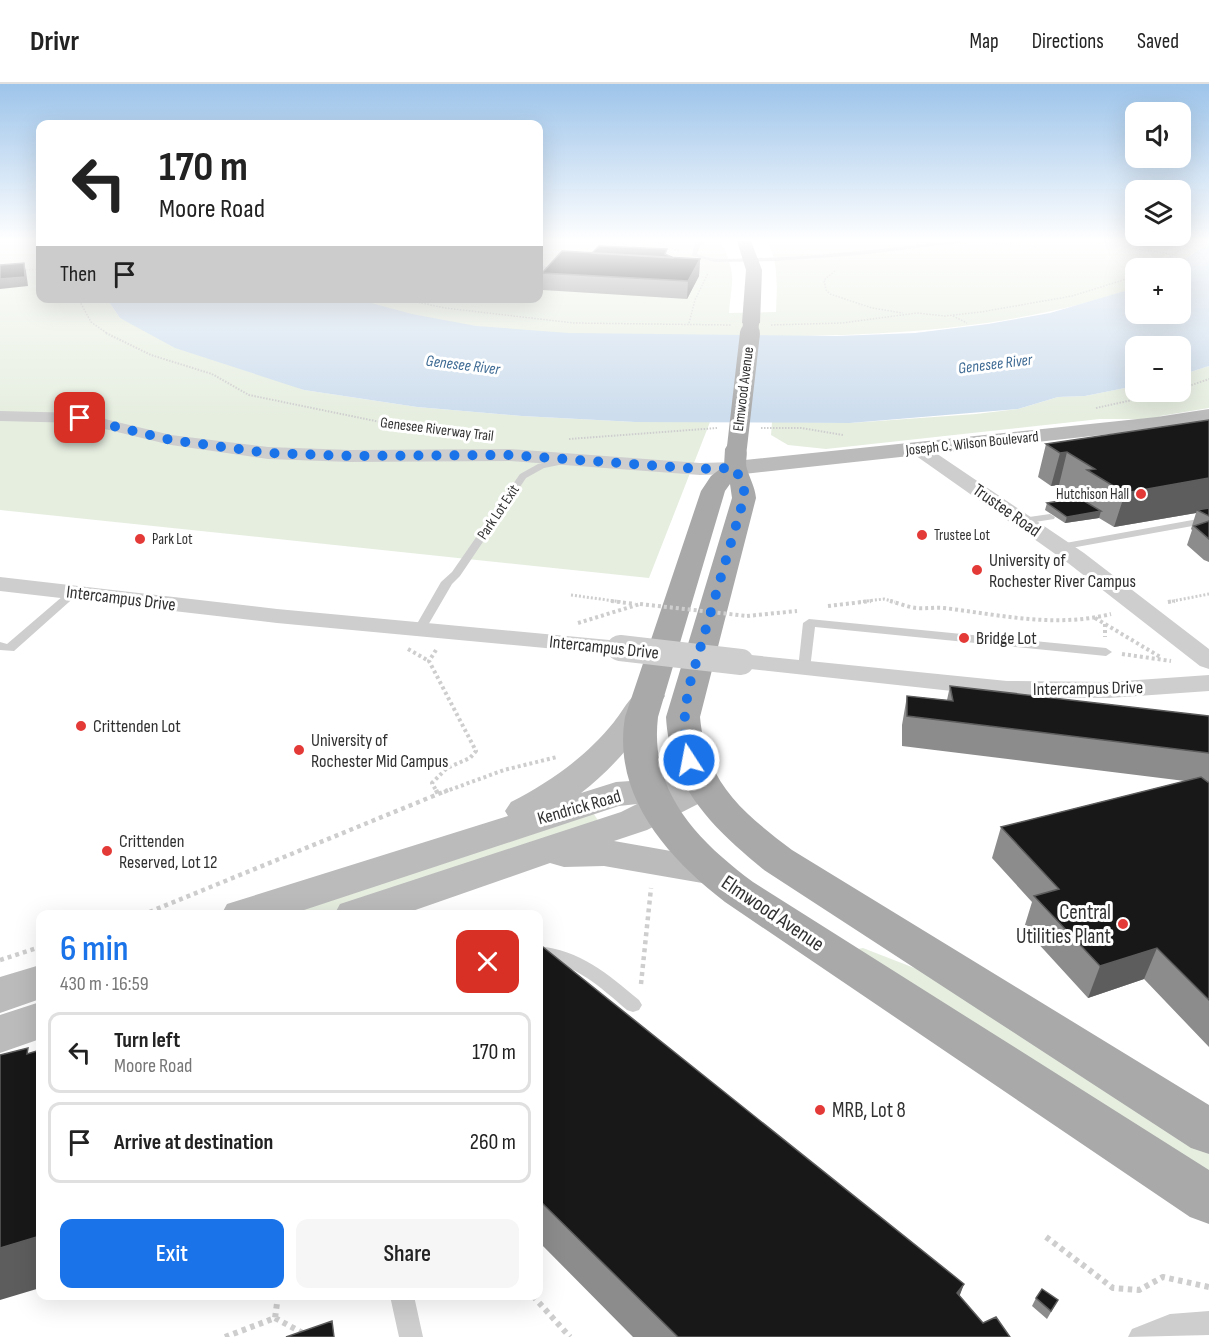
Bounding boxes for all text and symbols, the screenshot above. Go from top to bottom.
text: Drivr [30,25,79,58]
text: Map [969,29,999,54]
text: Directions [1032,29,1104,54]
text: Saved [1137,29,1179,54]
map controls [1125,102,1191,402]
button: sound [1125,102,1191,168]
text: 170 m [159,142,248,193]
icon: left [60,144,138,222]
button: layers [1125,180,1191,246]
text: Moore Road [159,193,265,225]
icon: arrive [108,258,141,291]
button: + [1125,258,1191,324]
text: Then [60,261,96,288]
button: − [1125,336,1191,402]
street label: Elmwood Avenue [729,346,758,432]
water label: Genesee River [957,350,1034,378]
water label: Genesee River [425,352,501,380]
pin [54,392,105,443]
icon: arrive [63,401,96,434]
street label: Genesee Riverway Trail [379,413,495,446]
street label: Joseph C. Wilson Boulevard [904,427,1039,460]
street label: Trustee Road [969,479,1045,541]
street label: Park Lot Exit [473,481,524,543]
place label: Hutchison Hall [1056,485,1129,504]
marker: Hutchison Hall [1134,487,1148,501]
place label: Trustee Lot [934,526,990,545]
marker: Trustee Lot [915,528,929,542]
place label: Park Lot [152,530,193,549]
marker: Park Lot [133,532,147,546]
place label: University of Rochester River Campus [989,550,1136,592]
marker: University of Rochester River Campus [970,563,984,577]
street label: Intercampus Drive [65,581,177,616]
place label: Bridge Lot [976,628,1037,649]
street label: Intercampus Drive [548,631,660,664]
marker: Bridge Lot [957,631,971,645]
street label: Intercampus Drive [1033,677,1143,700]
place label: Crittenden Lot [93,716,181,737]
marker: Crittenden Lot [74,719,88,733]
position arrow [657,728,721,792]
place label: University of Rochester Mid Campus [311,730,449,772]
marker: University of Rochester Mid Campus [292,743,306,757]
street label: Kendrick Road [535,786,623,829]
place label: Crittenden Reserved, Lot 12 [119,831,217,873]
marker: Crittenden Reserved, Lot 12 [100,844,114,858]
street label: Elmwood Avenue [717,870,829,957]
place label: Central Utilities Plant [1016,900,1111,949]
marker: Central Utilities Plant [1116,917,1130,931]
text: 6 min [60,928,128,971]
button: close [456,930,519,993]
text: 430 m · 16:59 [60,972,149,996]
text: Turn left [114,1027,180,1054]
icon: left [63,1036,96,1069]
text: 170 m [472,1039,516,1066]
text: Moore Road [114,1054,192,1078]
place label: MRB, Lot 8 [832,1098,906,1123]
marker: MRB, Lot 8 [813,1103,827,1117]
icon: arrive [63,1126,96,1159]
text: Arrive at destination [114,1129,273,1156]
text: 260 m [470,1129,516,1156]
button: Exit [60,1219,284,1288]
button: Share [296,1219,519,1288]

